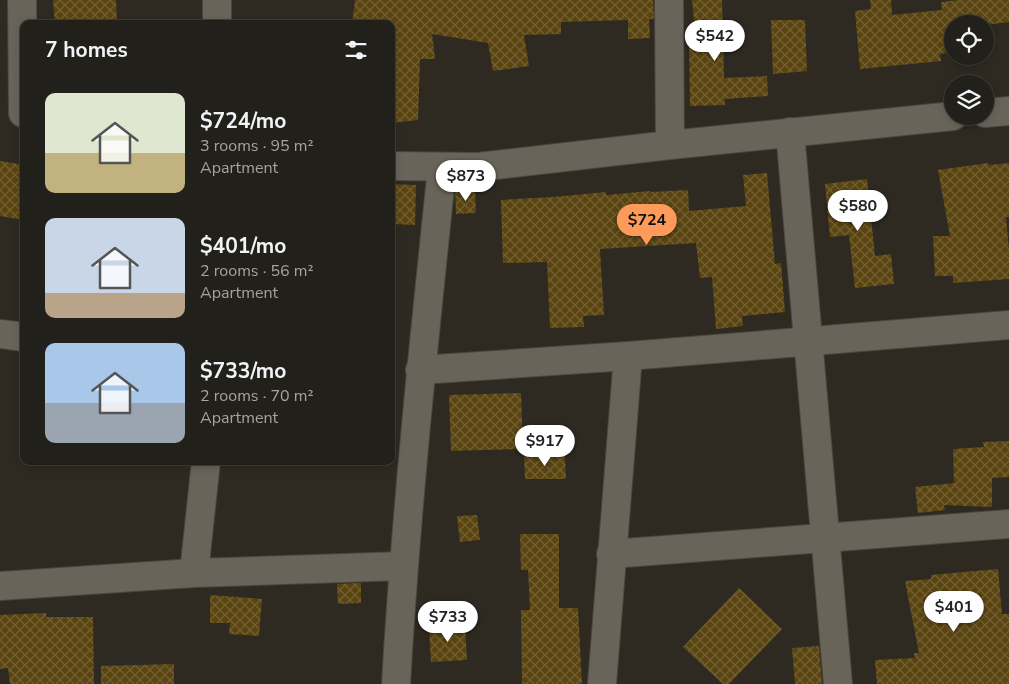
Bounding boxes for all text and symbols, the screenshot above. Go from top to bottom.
map controls [944,15,994,125]
button: locate [944,15,994,65]
pin: $542 [685,20,745,62]
text: $542 [696,25,734,47]
text: 7 homes [45,36,128,64]
icon: filters [342,36,370,64]
button: layers [944,75,994,125]
text: $724/mo [200,107,286,135]
icon: home [85,113,145,173]
text: 3 rooms · 95 m² [200,135,313,157]
text: Apartment [200,157,278,179]
pin: $873 [436,160,496,202]
text: $873 [447,165,485,187]
pin: $580 [828,190,888,232]
text: $580 [839,195,877,217]
pin: $724 [617,204,677,246]
text: $724 [628,209,666,231]
text: $401/mo [200,232,286,260]
icon: home [85,238,145,298]
text: 2 rooms · 56 m² [200,260,313,282]
text: Apartment [200,282,278,304]
text: $733/mo [200,357,286,385]
icon: home [85,363,145,423]
text: 2 rooms · 70 m² [200,385,313,407]
text: Apartment [200,407,278,429]
pin: $917 [515,424,575,467]
text: $917 [526,430,564,452]
pin: $401 [924,590,984,633]
text: $401 [935,596,973,618]
pin: $733 [418,600,478,643]
text: $733 [429,606,467,628]

